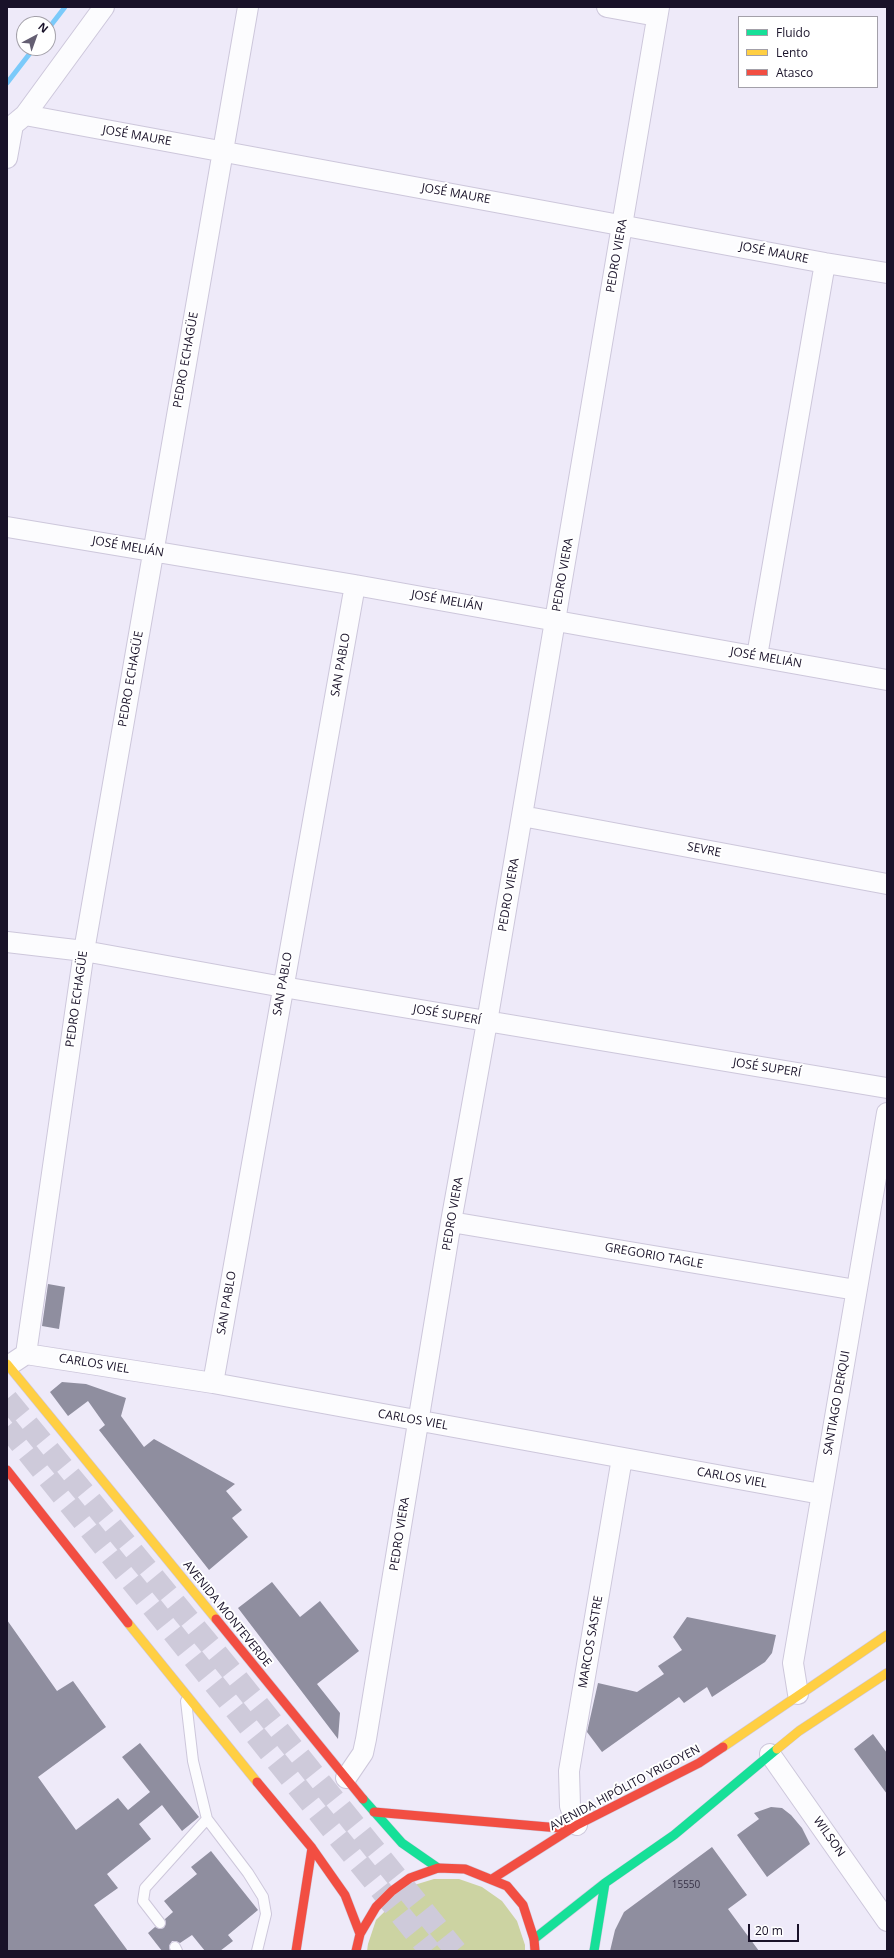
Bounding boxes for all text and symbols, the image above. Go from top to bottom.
north arrow [16,16,56,56]
legend [738,16,878,88]
text: N [35,19,52,36]
text: Fluido [776,24,810,41]
text: Lento [776,44,808,61]
text: Atasco [776,64,813,81]
street label: JOSÉ MAURE [101,123,173,149]
street label: JOSÉ MAURE [420,181,492,207]
street label: PEDRO VIERA [603,218,631,294]
street label: JOSÉ MAURE [738,239,810,267]
street label: PEDRO ECHAGÜE [170,311,202,409]
street label: JOSÉ MELIÁN [91,534,165,560]
street label: PEDRO VIERA [549,537,577,613]
street label: JOSÉ MELIÁN [410,588,484,614]
street label: PEDRO ECHAGÜE [115,630,147,728]
street label: SAN PABLO [328,632,354,698]
street label: JOSÉ MELIÁN [729,645,803,671]
street label: SEVRE [686,840,722,860]
street label: PEDRO VIERA [495,857,523,933]
street label: PEDRO ECHAGÜE [63,950,91,1048]
street label: SAN PABLO [270,951,296,1017]
street label: JOSÉ SUPERÍ [412,1002,482,1028]
street label: JOSÉ SUPERÍ [732,1055,802,1081]
street label: PEDRO VIERA [439,1176,467,1252]
street label: GREGORIO TAGLE [604,1240,704,1272]
street label: SAN PABLO [214,1270,240,1336]
street label: SANTIAGO DERQUI [821,1349,853,1457]
street label: CARLOS VIEL [58,1351,130,1377]
street label: CARLOS VIEL [377,1407,449,1433]
street label: CARLOS VIEL [696,1465,768,1491]
street label: PEDRO VIERA [387,1496,413,1572]
street label: AVENIDA MONTEVERDE [180,1558,274,1670]
street label: MARCOS SASTRE [576,1595,606,1689]
street label: AVENIDA HIPÓLITO YRIGOYEN [547,1742,703,1834]
street label: WILSON [810,1814,848,1860]
house number: 15550 [672,1879,700,1891]
scale bar [750,1916,801,1942]
text: 20 m [755,1922,783,1939]

